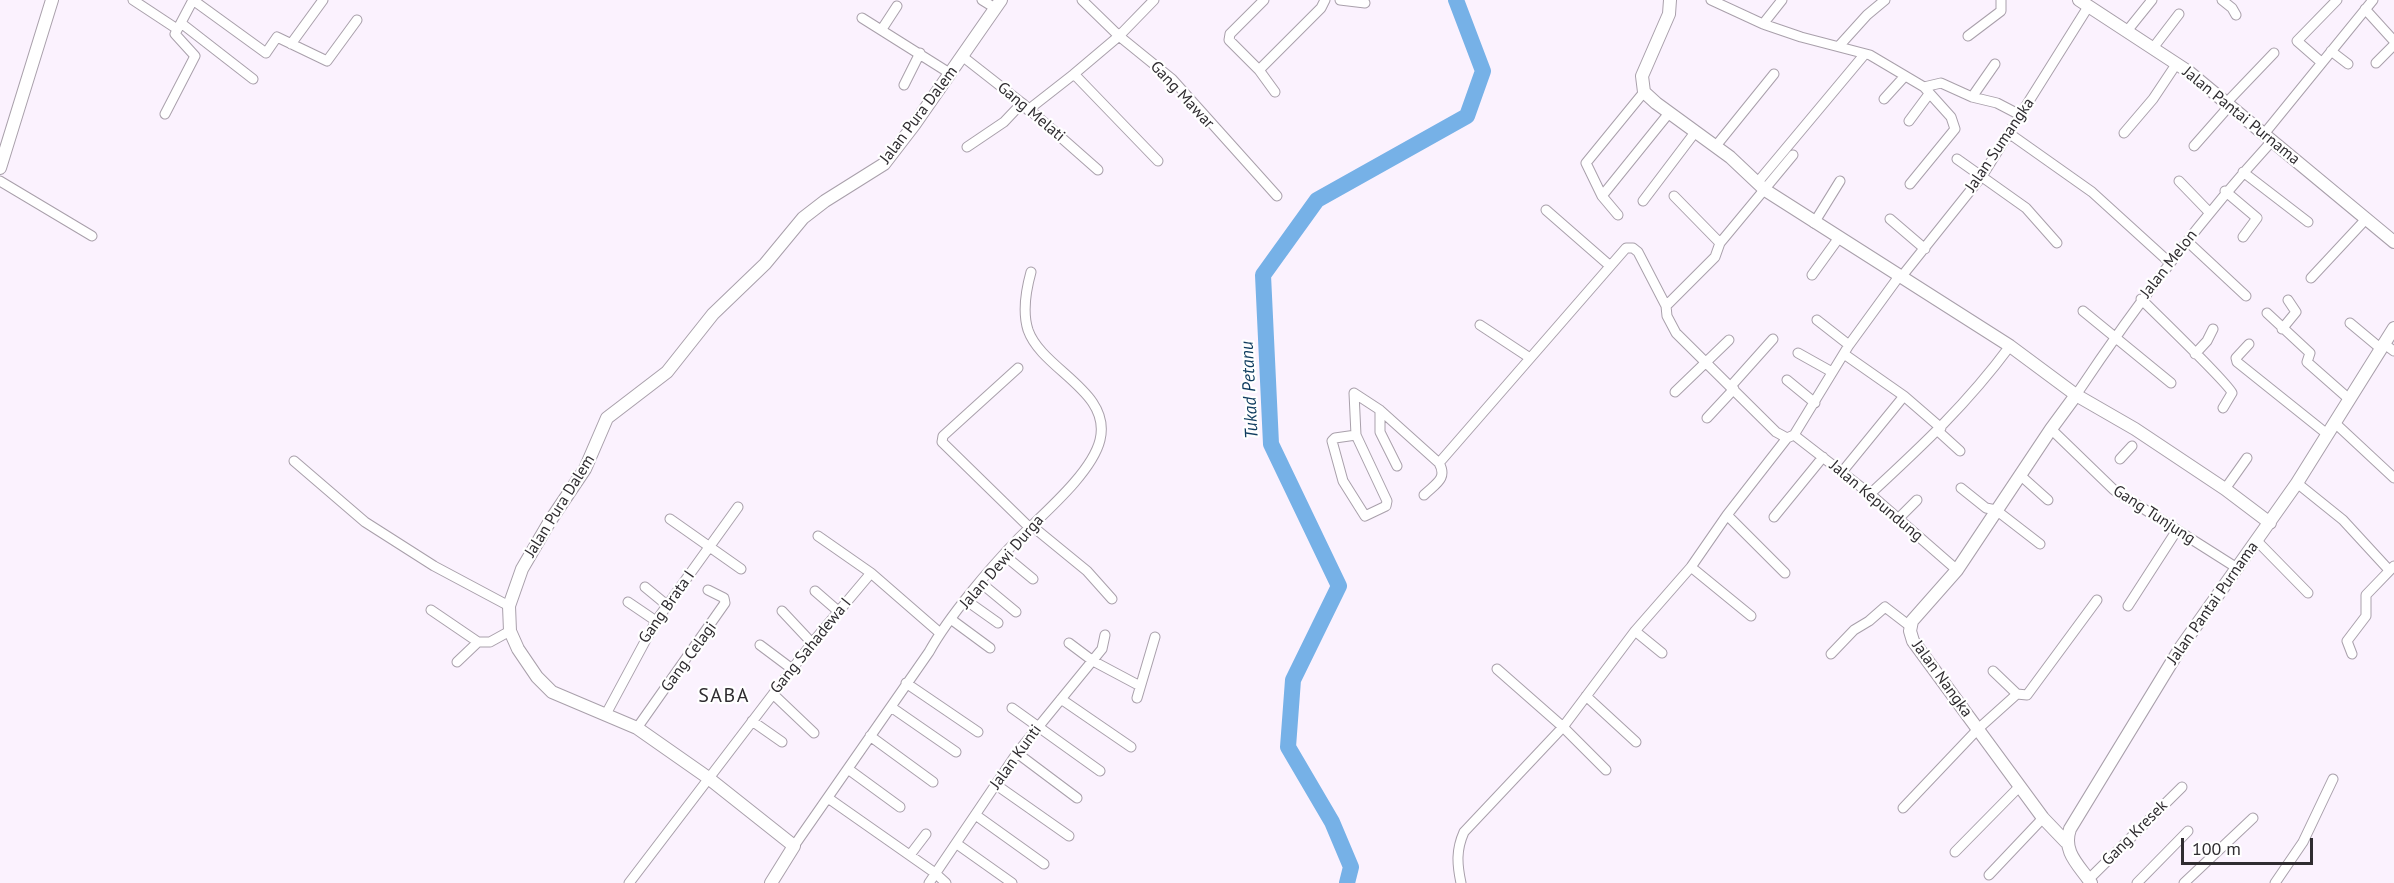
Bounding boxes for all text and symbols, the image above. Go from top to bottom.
street label: Gang Mawar [1146,57,1218,133]
street label: Jalan Pura Dalem [876,62,962,168]
street label: Jalan Pantai Purnama [2179,63,2303,169]
street label: Gang Melati [993,78,1069,146]
street label: Jalan Sumangka [1962,94,2038,196]
street label: Jalan Melon [2136,226,2202,302]
water label: Tukad Petanu [1237,340,1263,440]
street label: Jalan Pura Dalem [521,451,599,561]
street label: Jalan Kepundung [1825,456,1927,546]
street label: Gang Tunjung [2109,481,2199,549]
street label: Jalan Dewi Durga [956,511,1048,613]
street label: Jalan Pantai Purnama [2163,538,2263,668]
street label: Gang Brata I [635,567,699,647]
street label: Gang Sahadewa I [767,594,855,698]
street label: Gang Celagi [657,618,721,696]
street label: Jalan Nangka [1908,637,1976,721]
district label: SABA [698,684,750,708]
street label: Jalan Kunti [986,721,1046,793]
street label: Gang Kresek [2098,796,2172,870]
scale bar [2184,826,2316,864]
text: 100 m [2192,837,2241,860]

